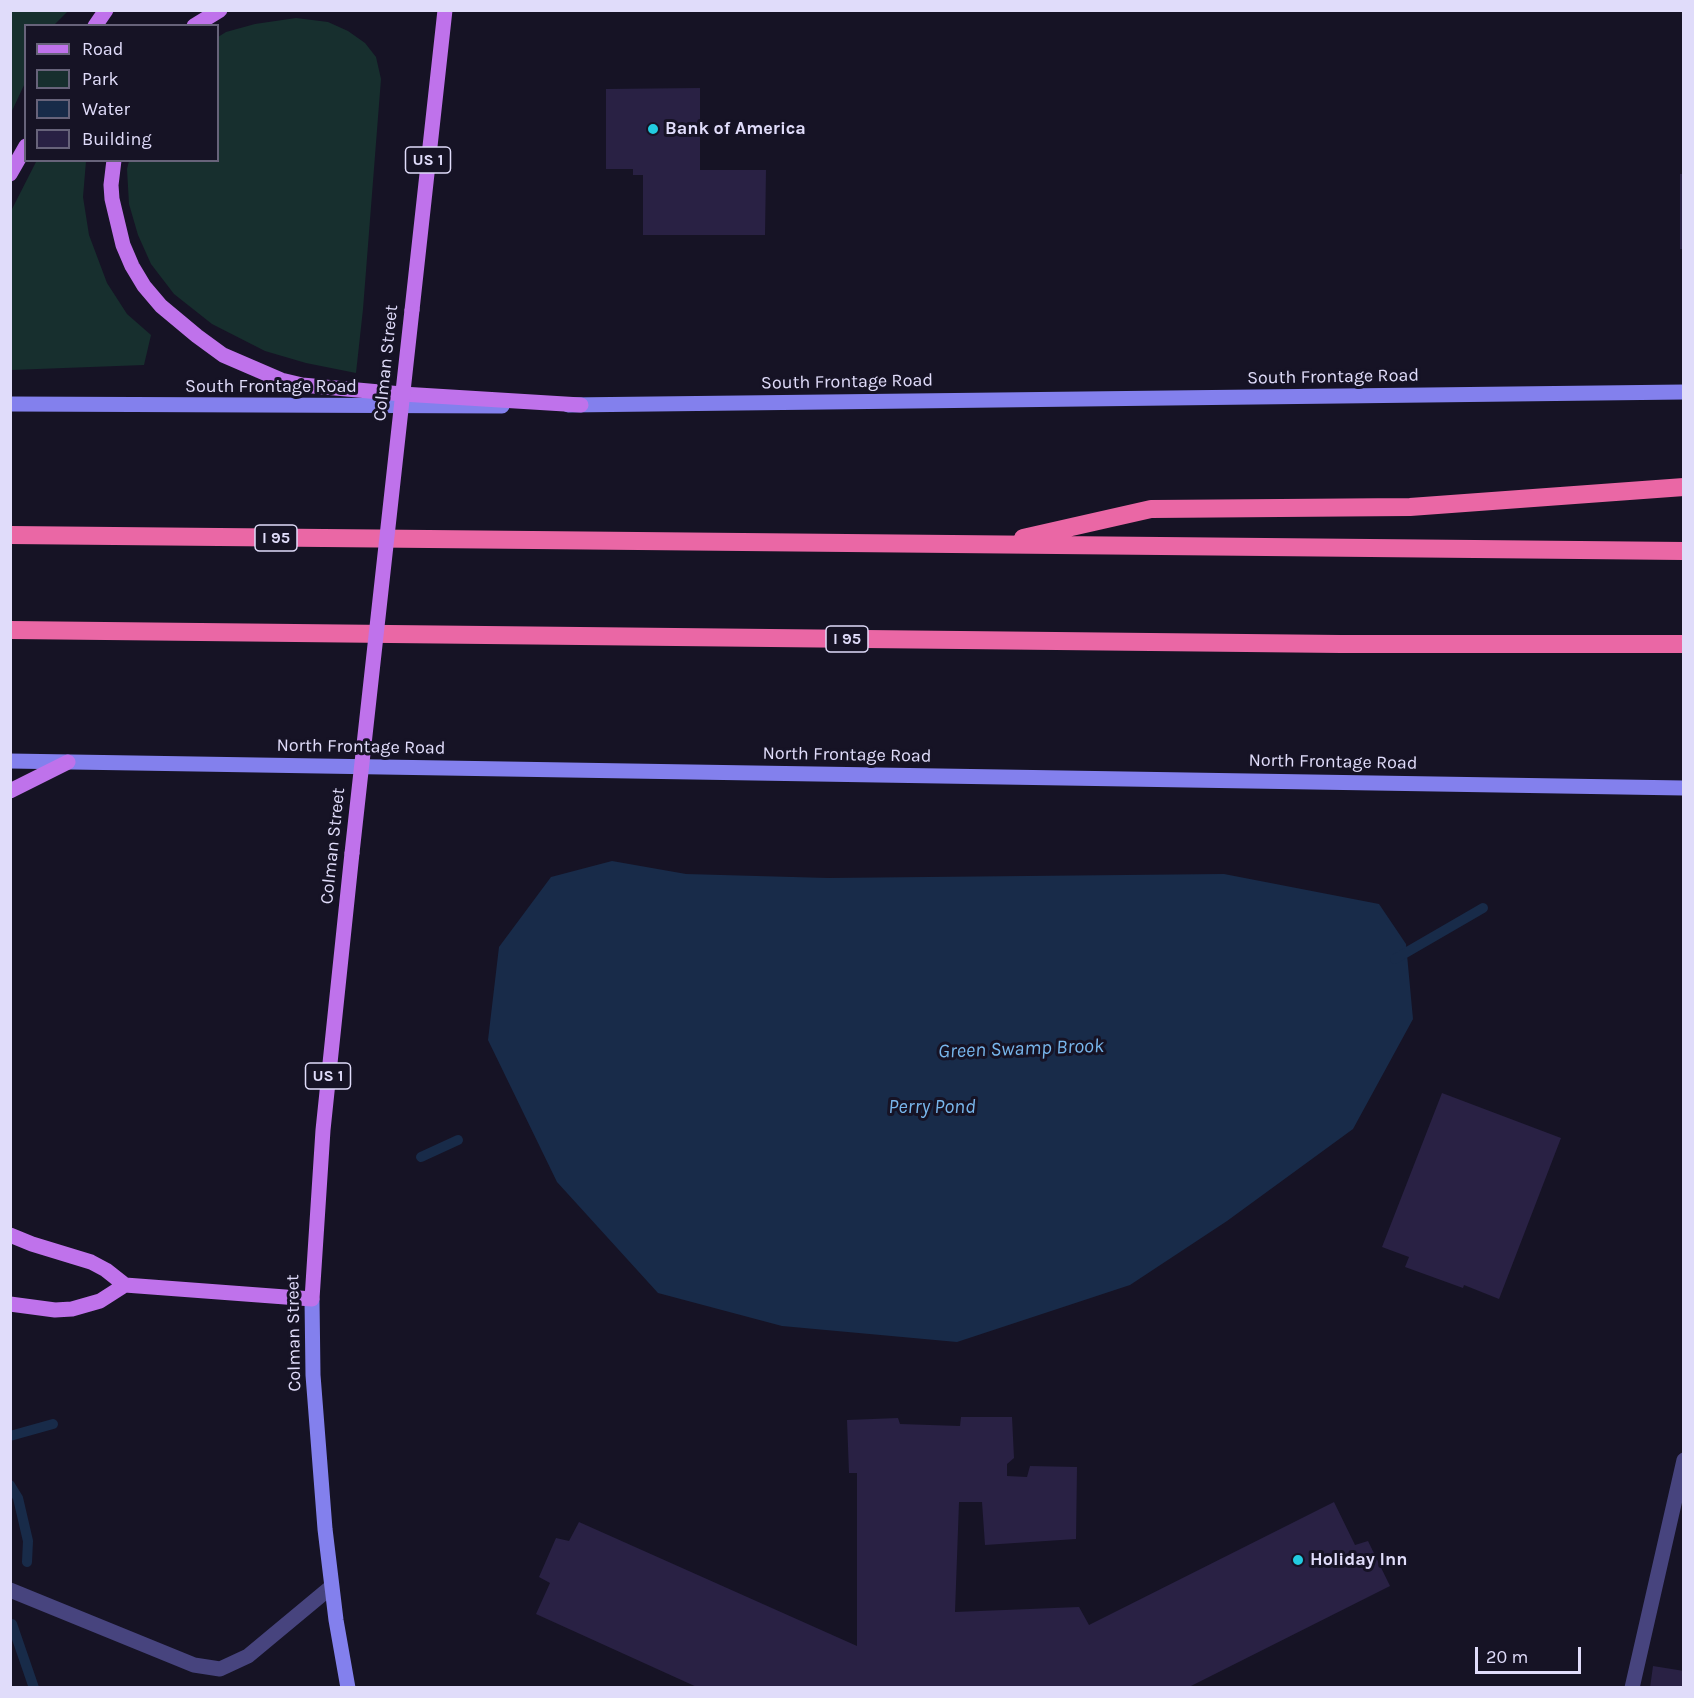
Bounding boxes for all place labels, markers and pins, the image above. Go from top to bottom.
place label: Bank of America [665,118,806,140]
marker: Bank of America [646,122,660,136]
place label: Holiday Inn [1310,1549,1407,1571]
marker: Holiday Inn [1291,1553,1305,1567]

